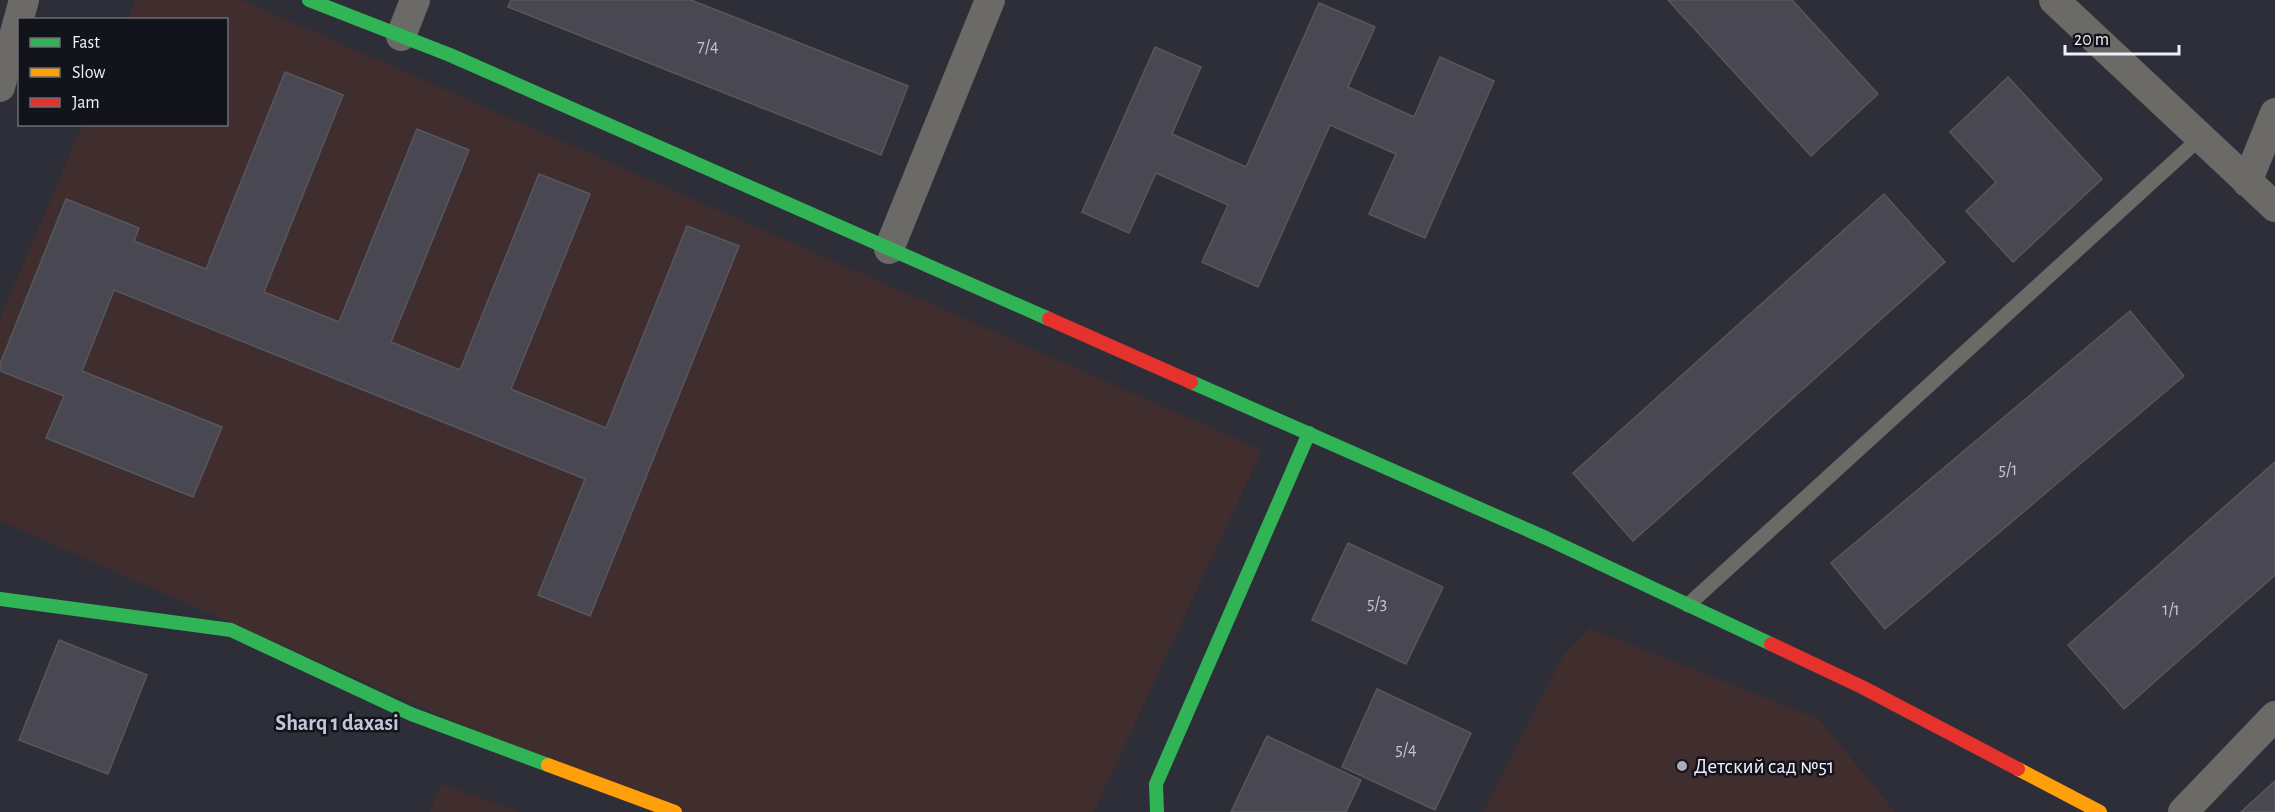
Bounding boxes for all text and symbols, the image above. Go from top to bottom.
legend [18,18,228,126]
scale bar [2065,18,2179,56]
text: 20 m [2074,31,2109,49]
text: Fast [72,34,100,52]
house number: 7/4 [697,38,719,56]
text: Slow [72,64,105,82]
text: Jam [72,94,100,112]
house number: 5/1 [1999,461,2017,479]
house number: 5/3 [1367,595,1387,613]
house number: 1/1 [2162,601,2180,619]
district label: Sharq 1 daxasi [275,712,399,734]
house number: 5/4 [1395,741,1417,759]
place label: Детский сад №51 [1694,756,1834,777]
marker: Детский сад №51 [1675,759,1689,773]

